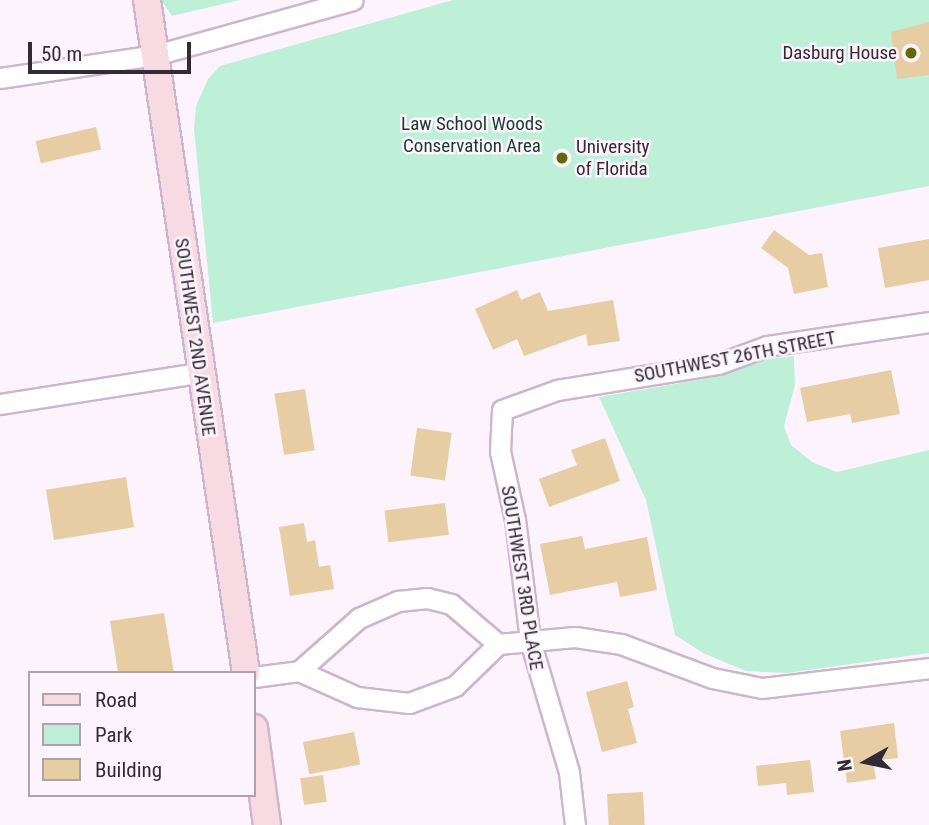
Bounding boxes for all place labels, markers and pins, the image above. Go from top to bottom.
place label: Dasburg House [782,42,897,64]
marker: Dasburg House [903,45,919,61]
place label: University of Florida [576,136,649,180]
marker: University of Florida [554,150,570,166]

